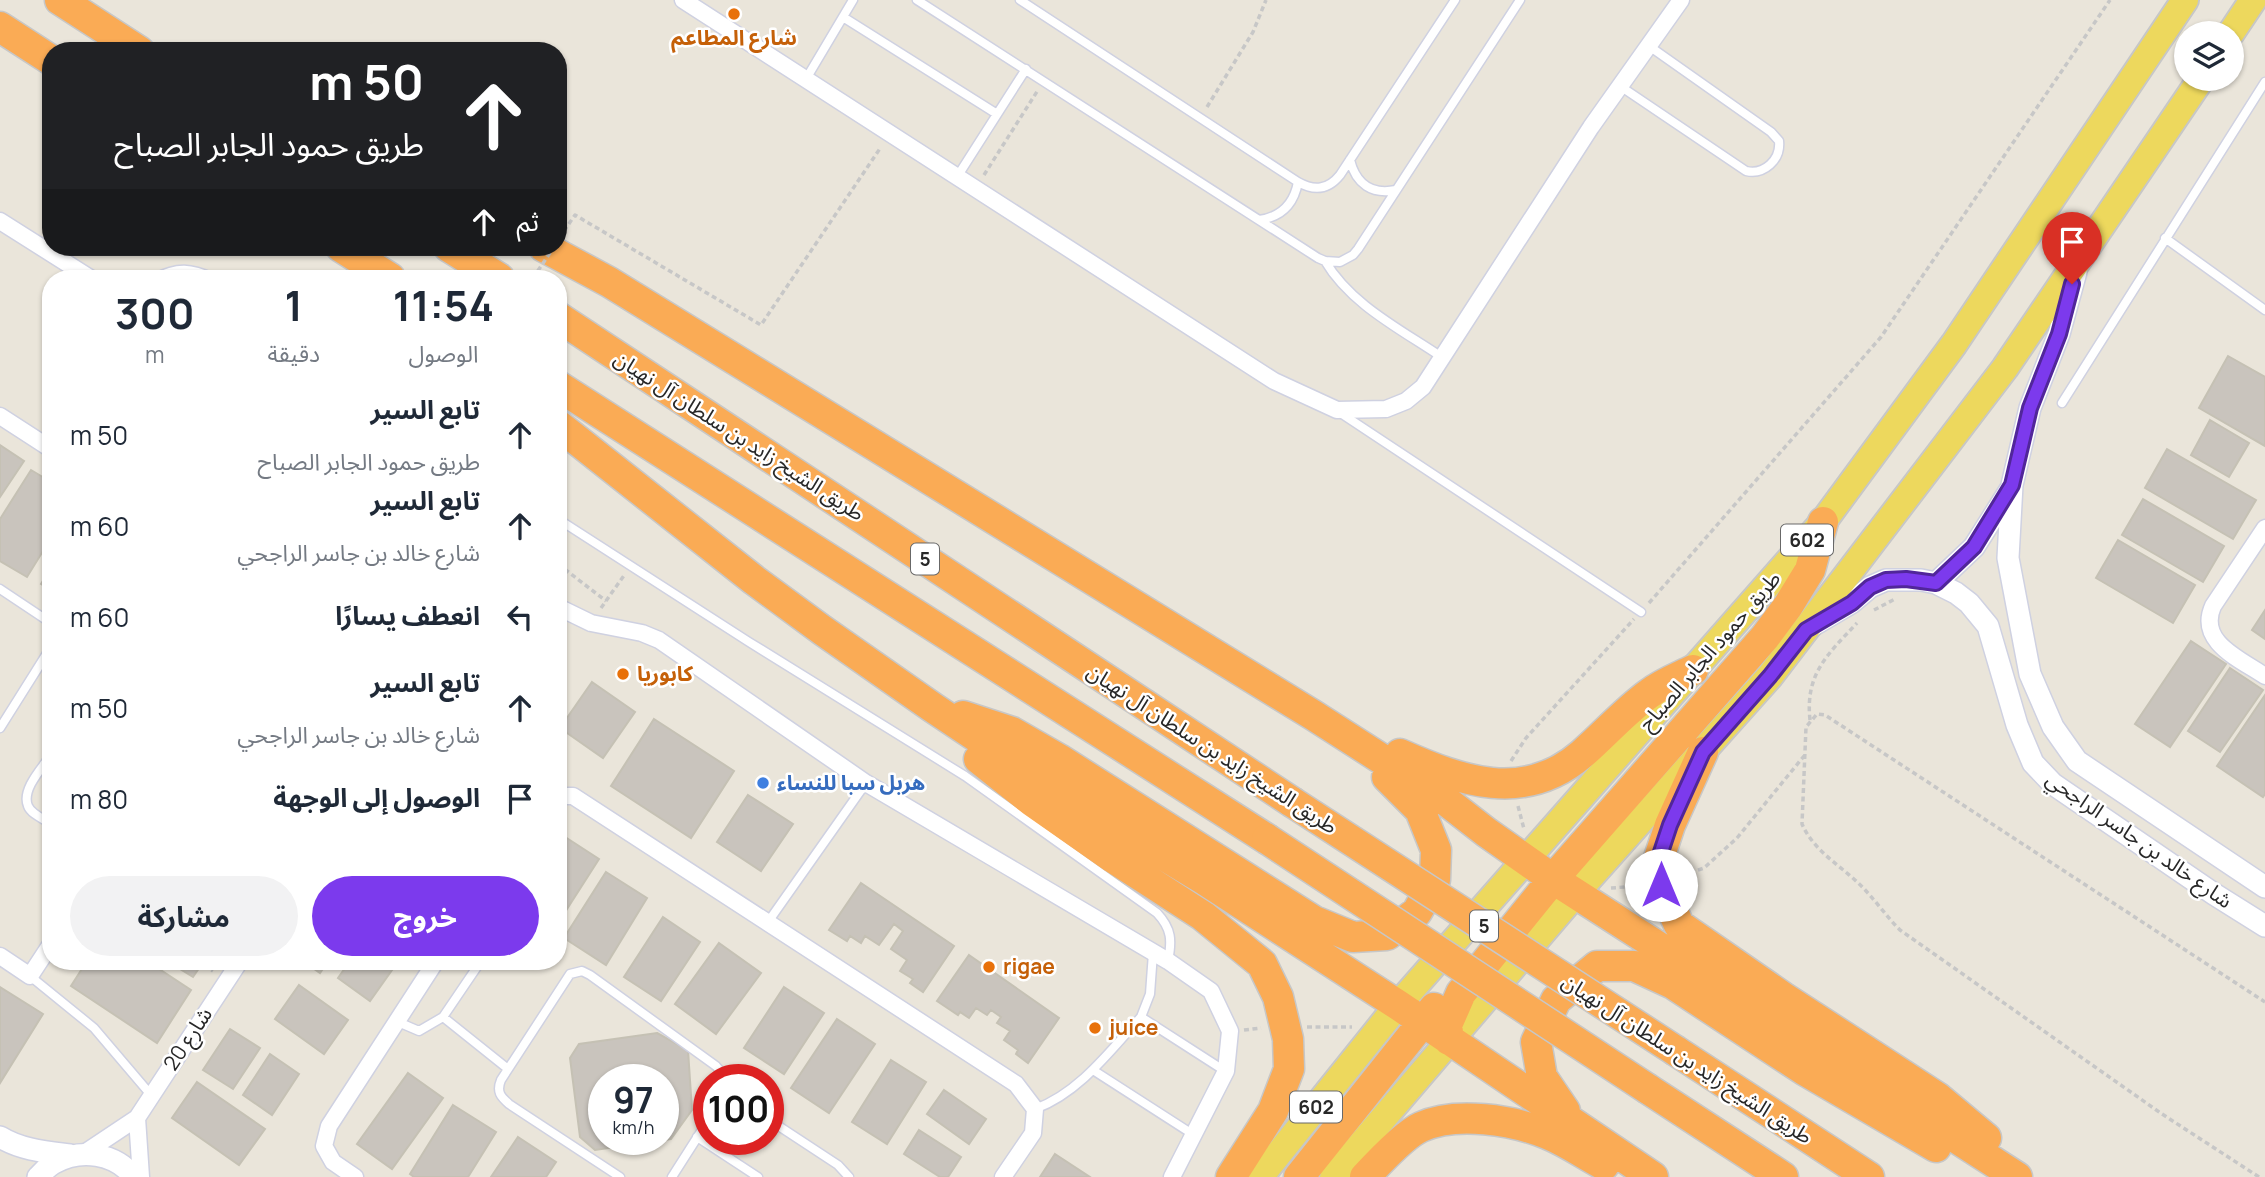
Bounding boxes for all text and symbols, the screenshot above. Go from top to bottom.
marker: شارع المطاعم [726,6,742,22]
map controls [2174,21,2244,91]
button: layers [2174,21,2244,91]
place label: شارع المطاعم [671,23,797,53]
text: 50 m [309,48,424,115]
icon: ahead [448,70,539,161]
text: طريق حمود الجابر الصباح [114,122,424,166]
icon: ahead [465,203,503,241]
text: ثم [517,203,539,239]
pin [2042,212,2102,284]
icon: arrive [2053,223,2091,261]
text: 1 [284,276,303,334]
text: 11:54 [393,276,494,334]
text: 300 [115,284,195,342]
text: دقيقة [267,337,320,369]
text: الوصول [408,337,478,369]
text: m [145,338,165,370]
street label: طريق الشيخ زايد بن سلطان آل نهيان [608,344,870,528]
text: تابع السير [370,391,480,427]
icon: ahead [501,416,539,454]
text: 50 m [70,417,128,453]
text: طريق حمود الجابر الصباح [257,445,480,477]
text: تابع السير [370,482,480,518]
icon: ahead [501,507,539,545]
text: 60 m [70,508,129,544]
road number: 602 [1781,524,1833,555]
text: شارع خالد بن جاسر الراجحي [237,536,480,568]
road number: 5 [911,544,939,574]
street label: طريق حمود الجابر الصباح [1632,564,1788,738]
text: انعطف يسارًا [335,597,480,633]
icon: left [501,598,539,636]
text: 60 m [70,599,129,635]
street label: طريق الشيخ زايد بن سلطان آل نهيان [1081,657,1343,841]
place label: كابوريا [637,659,694,687]
text: تابع السير [370,664,480,700]
marker: كابوريا [615,666,631,682]
icon: ahead [501,689,539,727]
text: 50 m [70,690,128,726]
text: شارع خالد بن جاسر الراجحي [237,718,480,750]
street label: شارع خالد بن جاسر الراجحي [2039,764,2238,917]
place label: هربل سبا للنساء [777,768,925,796]
marker: هربل سبا للنساء [755,775,771,791]
text: الوصول إلى الوجهة [273,779,480,815]
icon: arrive [501,780,539,818]
text: 80 m [70,781,128,817]
position arrow [1624,848,1698,922]
button: مشاركة [70,876,298,956]
button: خروج [312,876,539,956]
road number: 5 [1470,910,1498,942]
place label: rigae [1003,952,1055,980]
marker: rigae [981,959,997,975]
street label: طريق الشيخ زايد بن سلطان آل نهيان [1556,967,1818,1151]
street label: شارع 20 [156,1002,220,1076]
place label: juice [1108,1013,1159,1041]
marker: juice [1087,1020,1103,1036]
speed limit sign: 100 [693,1064,784,1155]
text: 97 [613,1076,654,1124]
road number: 602 [1290,1092,1342,1122]
text: km/h [613,1115,654,1139]

